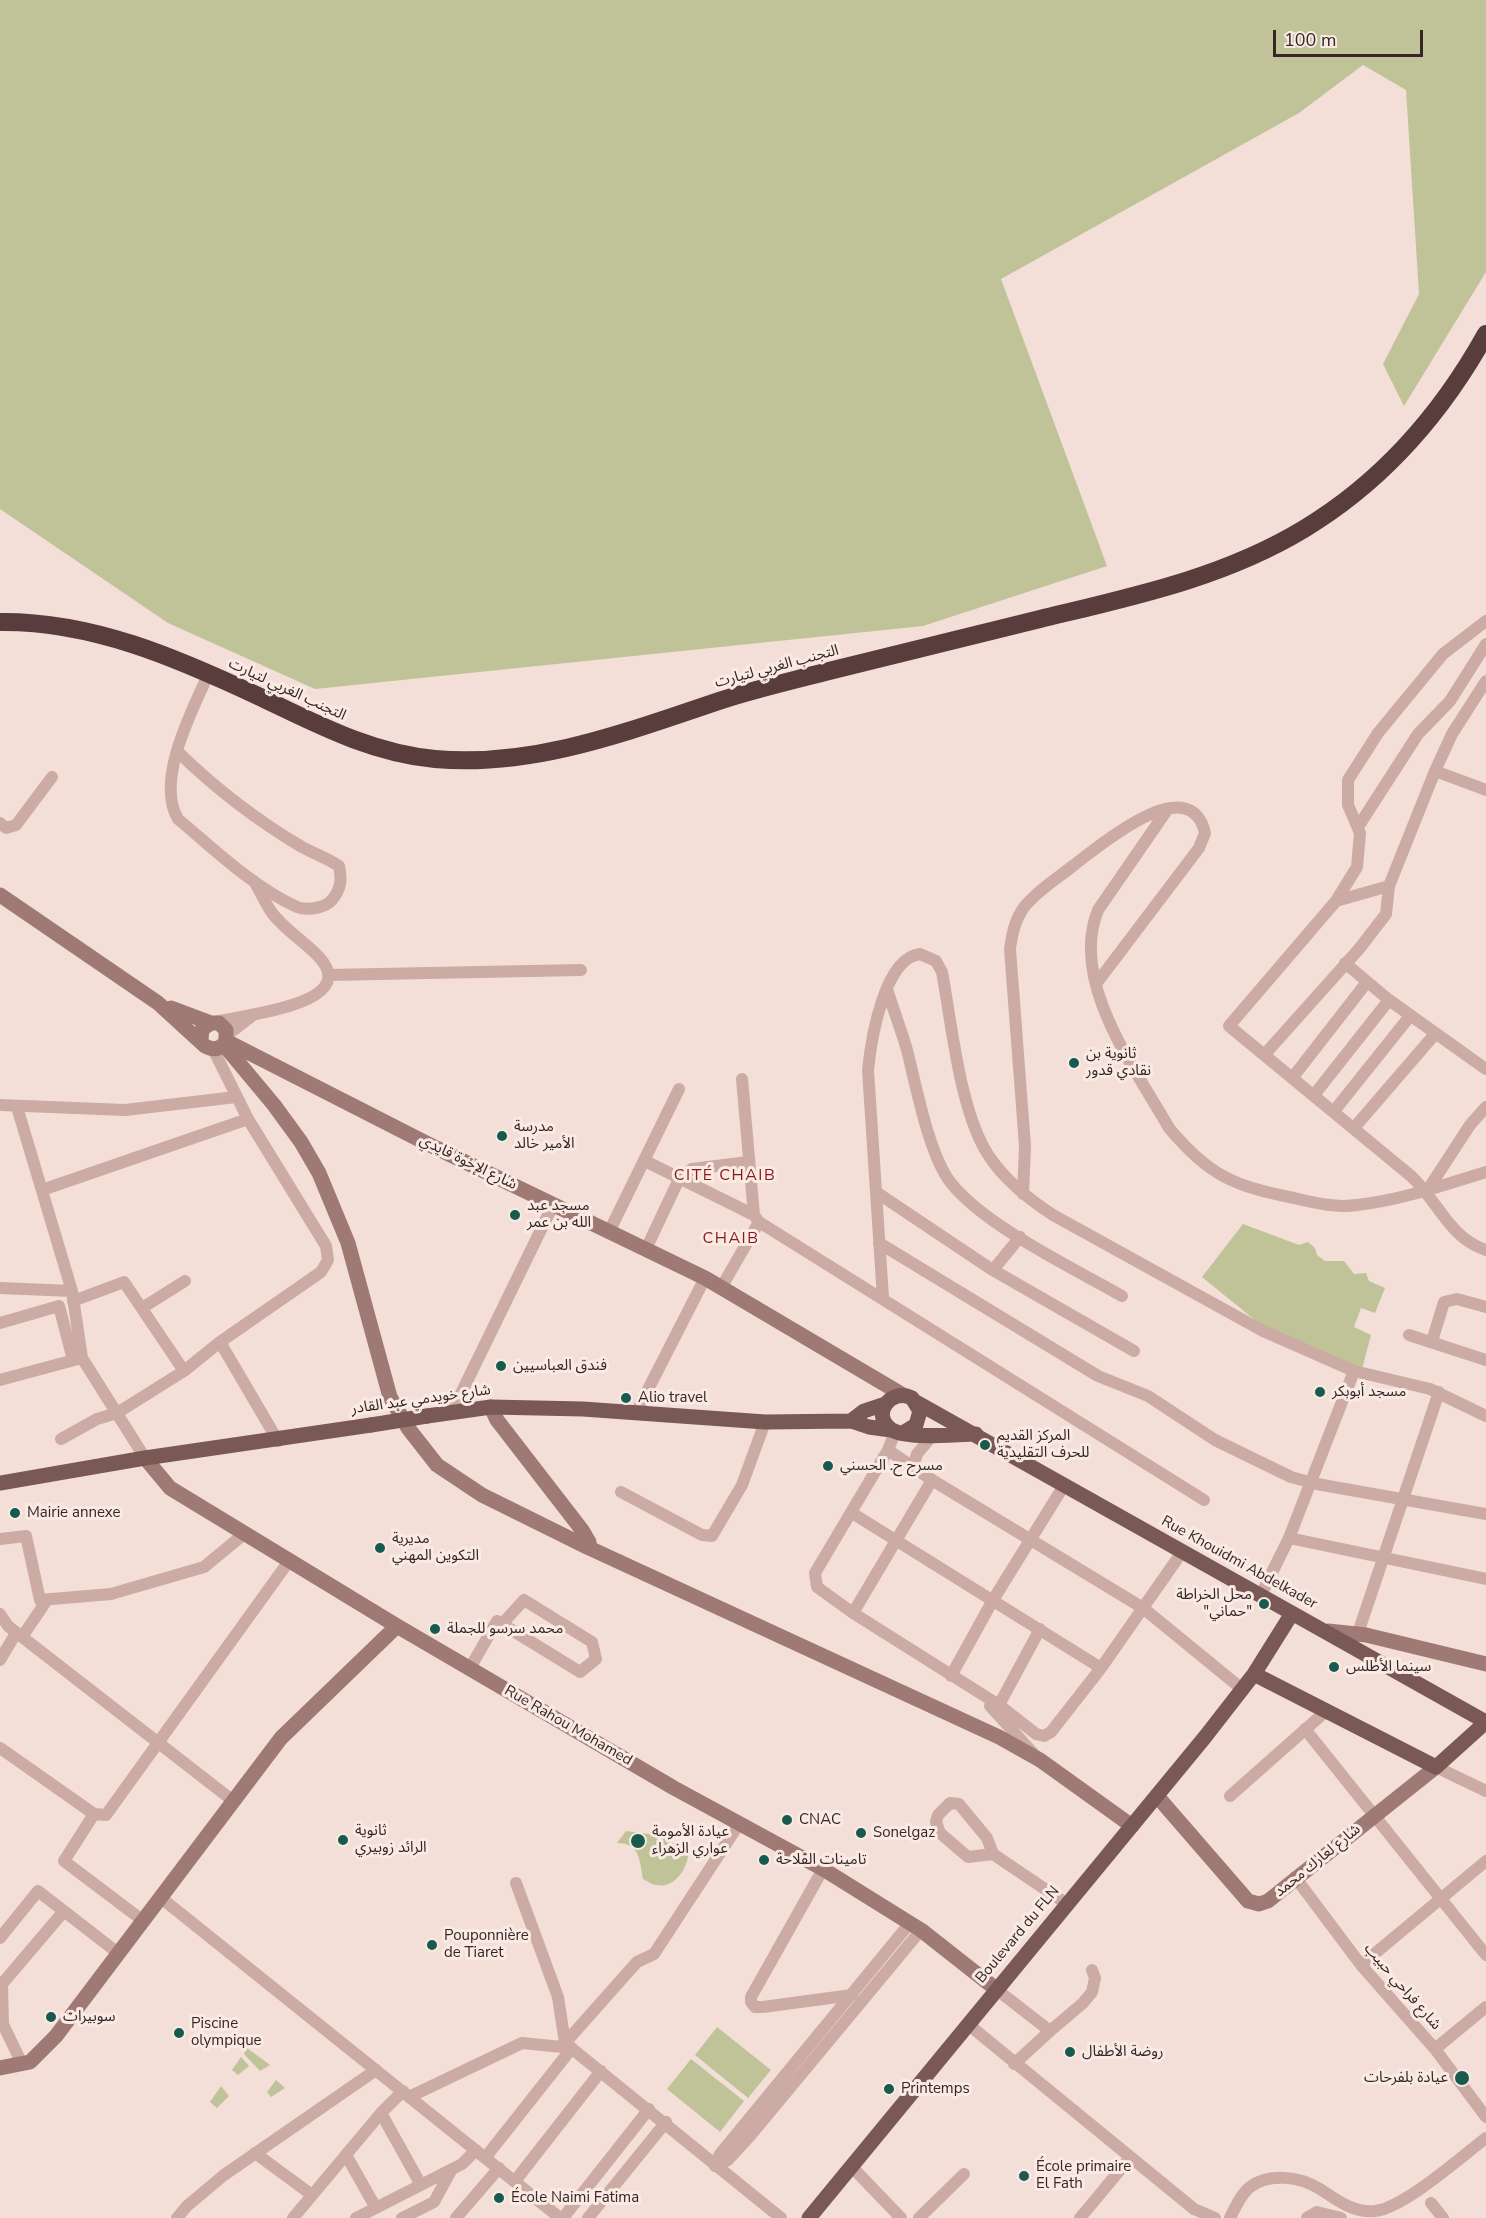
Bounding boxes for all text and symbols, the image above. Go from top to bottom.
scale bar [1276,18,1426,56]
text: 100 m [1284,28,1336,52]
street label: التجنب الغربي لتيارت [713,642,841,692]
street label: التجنب الغربي لتيارت [225,655,349,725]
place label: ثانوية بن نقادي قدور [1086,1045,1151,1080]
marker: ثانوية بن نقادي قدور [1067,1056,1081,1070]
place label: مدرسة الأمير خالد [514,1118,575,1153]
marker: مدرسة الأمير خالد [495,1129,509,1143]
street label: شارع الإخوة قايدي [416,1132,520,1194]
district label: CITÉ CHAIB [674,1166,776,1186]
place label: مسجد عبد الله بن عمر [527,1197,591,1232]
marker: مسجد عبد الله بن عمر [508,1208,522,1222]
district label: CHAIB [702,1229,760,1249]
place label: فندق العباسيين [513,1357,607,1375]
marker: فندق العباسيين [494,1359,508,1373]
street label: شارع خويدمي عبد القادر [350,1381,492,1419]
place label: مسجد أبوبكر [1332,1383,1406,1401]
marker: مسجد أبوبكر [1313,1385,1327,1399]
place label: Alio travel [638,1389,708,1407]
marker: Alio travel [619,1391,633,1405]
place label: المركز القديم للحرف التقليدية [997,1427,1089,1462]
marker: المركز القديم للحرف التقليدية [978,1438,992,1452]
place label: مسرح ح. الحسني [840,1457,943,1475]
marker: مسرح ح. الحسني [821,1459,835,1473]
place label: Mairie annexe [27,1504,121,1522]
marker: Mairie annexe [8,1506,22,1520]
street label: Rue Khouidmi Abdelkader [1158,1513,1320,1613]
place label: مديرية التكوين المهني [392,1530,479,1565]
marker: مديرية التكوين المهني [373,1541,387,1555]
place label: محل الخراطة "حماني" [1176,1586,1252,1621]
marker: محل الخراطة "حماني" [1257,1597,1271,1611]
place label: محمد سرسو للجملة [447,1620,563,1638]
marker: محمد سرسو للجملة [428,1622,442,1636]
place label: سينما الأطلس [1346,1658,1431,1676]
marker: سينما الأطلس [1327,1660,1341,1674]
street label: Rue Rahou Mohamed [501,1682,635,1770]
place label: CNAC [799,1811,841,1829]
marker: CNAC [780,1813,794,1827]
street label: شارع لعارك محمد [1271,1821,1365,1901]
place label: ثانوية الرائد زوبيري [355,1822,427,1857]
place label: عيادة الأمومة عواري الزهراء [652,1823,729,1858]
place label: Sonelgaz [873,1824,935,1842]
marker: Sonelgaz [854,1826,868,1840]
marker: عيادة الأمومة عواري الزهراء [629,1832,647,1850]
marker: ثانوية الرائد زوبيري [336,1833,350,1847]
place label: تامينات الفلاحة [776,1851,867,1869]
marker: تامينات الفلاحة [757,1853,771,1867]
street label: Boulevard du FLN [972,1883,1064,1987]
place label: Pouponnière de Tiaret [444,1927,529,1962]
marker: Pouponnière de Tiaret [425,1938,439,1952]
street label: شارع فراحي حبيب [1360,1940,1444,2034]
place label: سوبيرات [63,2008,115,2026]
marker: سوبيرات [44,2010,58,2024]
place label: Piscine olympique [191,2015,262,2050]
marker: Piscine olympique [172,2026,186,2040]
place label: روضة الأطفال [1082,2043,1164,2061]
marker: روضة الأطفال [1063,2045,1077,2059]
place label: عيادة بلفرحات [1364,2069,1448,2087]
marker: عيادة بلفرحات [1453,2069,1471,2087]
place label: Printemps [901,2080,970,2098]
marker: Printemps [882,2082,896,2096]
place label: École primaire El Fath [1036,2158,1131,2193]
marker: École primaire El Fath [1017,2169,1031,2183]
place label: École Naimi Fatima [511,2189,639,2207]
marker: École Naimi Fatima [492,2191,506,2205]

